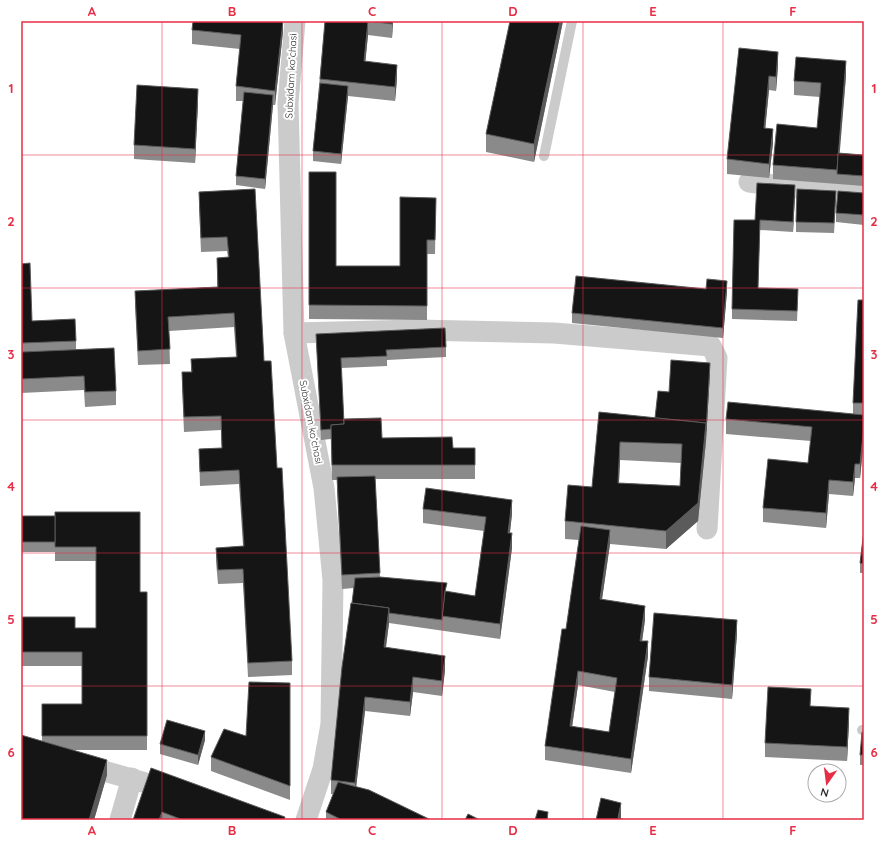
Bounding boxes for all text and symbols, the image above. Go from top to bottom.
text: A [88,3,97,19]
text: B [228,3,236,19]
text: C [368,3,376,19]
text: D [508,3,518,19]
text: E [649,3,657,19]
text: F [789,3,797,19]
street label: Subxidam koʻchasi [282,33,300,119]
text: 1 [8,80,14,96]
text: 1 [871,80,877,96]
text: 2 [7,213,15,229]
text: 2 [870,213,878,229]
text: 3 [8,346,15,362]
text: 3 [871,346,878,362]
street label: Subxidam koʻchasi [296,379,326,465]
text: 4 [7,478,15,494]
text: 4 [870,478,878,494]
text: 5 [7,611,15,627]
text: 5 [870,611,878,627]
text: 6 [7,744,15,760]
text: 6 [870,744,878,760]
north arrow [807,763,847,803]
text: N [819,785,830,800]
text: A [88,822,97,838]
text: B [228,822,236,838]
text: C [368,822,376,838]
text: D [508,822,518,838]
text: E [649,822,657,838]
text: F [789,822,797,838]

